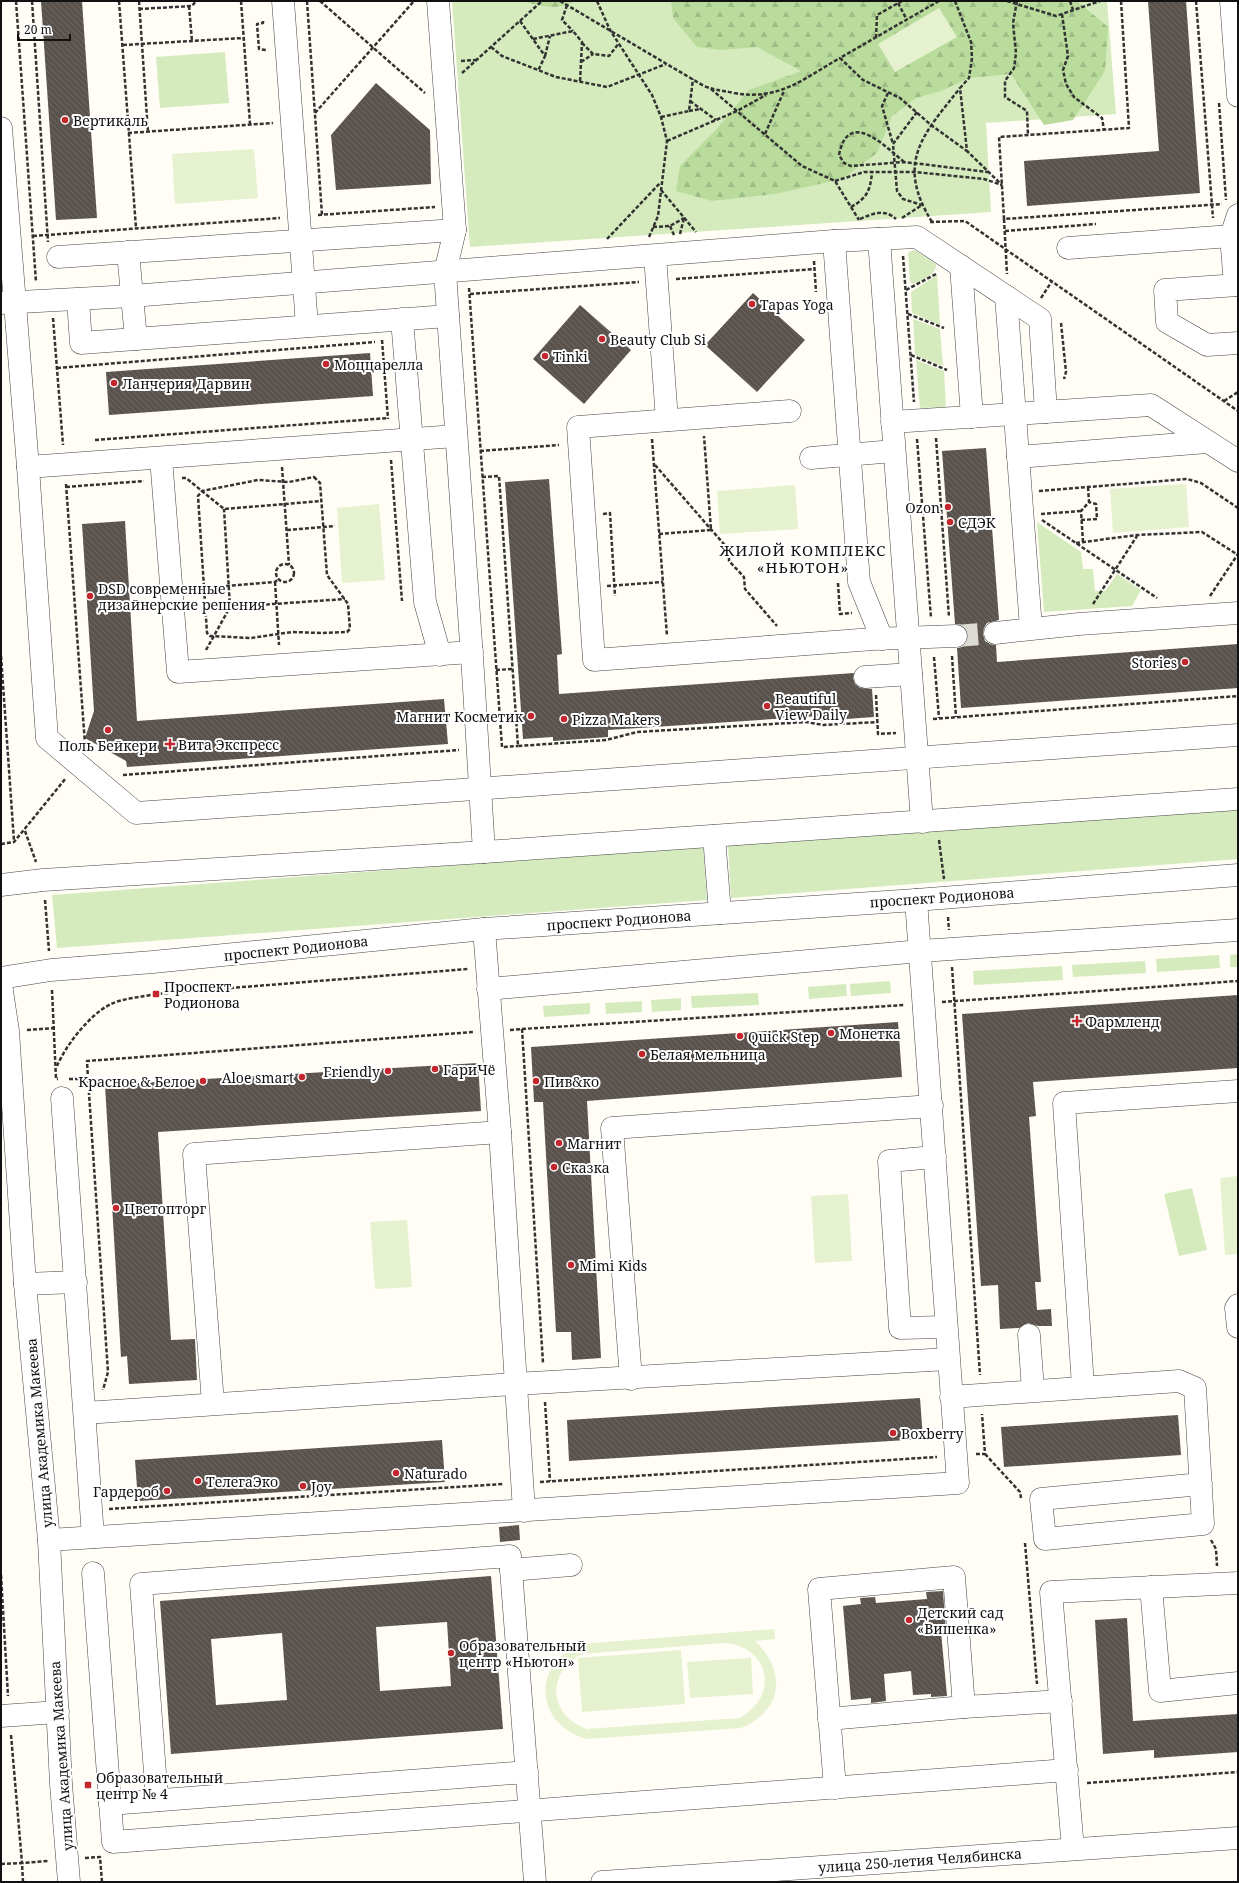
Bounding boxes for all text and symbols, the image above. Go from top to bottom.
scale bar [18,16,70,42]
text: 20 m [24,21,52,38]
place label: Вертикаль [73,111,148,130]
marker: Вертикаль [60,115,70,125]
place label: Tapas Yoga [760,295,834,314]
marker: Tapas Yoga [747,299,757,309]
place label: Beauty Club Si [610,330,707,349]
marker: Beauty Club Si [597,334,607,344]
place label: Tinki [553,347,588,366]
marker: Tinki [540,351,550,361]
place label: Моццарелла [334,355,423,374]
marker: Моццарелла [321,359,331,369]
place label: Ланчерия Дарвин [122,374,250,393]
marker: Ланчерия Дарвин [109,378,119,388]
place label: Ozon [905,498,940,517]
marker: Ozon [943,502,953,512]
place label: СДЭК [958,513,996,532]
marker: СДЭК [945,517,955,527]
district label: ЖИЛОЙ КОМПЛЕКС «НЬЮТОН» [719,540,886,577]
place label: DSD современные дизайнерские решения [98,579,266,614]
marker: DSD современные дизайнерские решения [85,591,95,601]
place label: Stories [1132,653,1177,672]
marker: Stories [1180,657,1190,667]
place label: Beautiful View Daily [775,689,847,724]
marker: Beautiful View Daily [762,701,772,711]
place label: Магнит Косметик [396,707,524,726]
place label: Pizza Makers [572,710,660,729]
marker: Магнит Косметик [526,711,536,721]
marker: Pizza Makers [559,714,569,724]
marker: Поль Бейкери [103,725,113,735]
place label: Вита Экспресс [178,735,279,754]
place label: Поль Бейкери [59,736,157,755]
marker: Вита Экспресс [165,739,175,749]
street label: проспект Родионова [869,882,1015,912]
street label: проспект Родионова [546,905,692,935]
street label: проспект Родионова [223,931,369,965]
place label: Проспект Родионова [164,977,240,1012]
marker: Проспект Родионова [151,989,161,999]
place label: Фармленд [1085,1012,1160,1031]
marker: Фармленд [1072,1016,1082,1026]
place label: Монетка [839,1024,901,1043]
place label: Quick Step [748,1027,819,1046]
marker: Монетка [826,1028,836,1038]
marker: Quick Step [735,1031,745,1041]
place label: Белая мельница [650,1045,766,1064]
marker: Белая мельница [637,1049,647,1059]
place label: ГариЧё [443,1060,495,1079]
place label: Friendly [323,1062,380,1081]
marker: ГариЧё [430,1064,440,1074]
marker: Friendly [383,1066,393,1076]
place label: Aloe smart [222,1068,294,1087]
place label: Красное & Белое [78,1072,195,1091]
marker: Aloe smart [297,1072,307,1082]
place label: Пив&ко [544,1072,599,1091]
marker: Красное & Белое [198,1076,208,1086]
marker: Пив&ко [531,1076,541,1086]
place label: Магнит [567,1134,622,1153]
marker: Магнит [554,1138,564,1148]
place label: Сказка [562,1158,610,1177]
marker: Сказка [549,1162,559,1172]
place label: Цветопторг [124,1199,206,1218]
marker: Цветопторг [111,1203,121,1213]
place label: Mimi Kids [579,1256,647,1275]
marker: Mimi Kids [566,1260,576,1270]
street label: улица Академика Макеева [21,1337,57,1529]
place label: Boxberry [901,1424,964,1443]
marker: Boxberry [888,1428,898,1438]
place label: Naturado [404,1464,467,1483]
marker: Naturado [391,1468,401,1478]
place label: ТелегаЭко [206,1472,278,1491]
marker: ТелегаЭко [193,1476,203,1486]
place label: Joy [310,1477,332,1496]
marker: Joy [298,1481,308,1491]
place label: Гардероб [93,1482,159,1501]
marker: Гардероб [162,1486,172,1496]
place label: Детский сад «Вишенка» [917,1603,1004,1638]
marker: Детский сад «Вишенка» [904,1615,914,1625]
place label: Образовательный центр «Ньютон» [459,1636,586,1671]
marker: Образовательный центр «Ньютон» [446,1648,456,1658]
street label: улица Академика Макеева [45,1660,77,1852]
place label: Образовательный центр № 4 [96,1768,223,1803]
marker: Образовательный центр № 4 [83,1780,93,1790]
street label: улица 250-летия Челябинска [818,1843,1022,1877]

